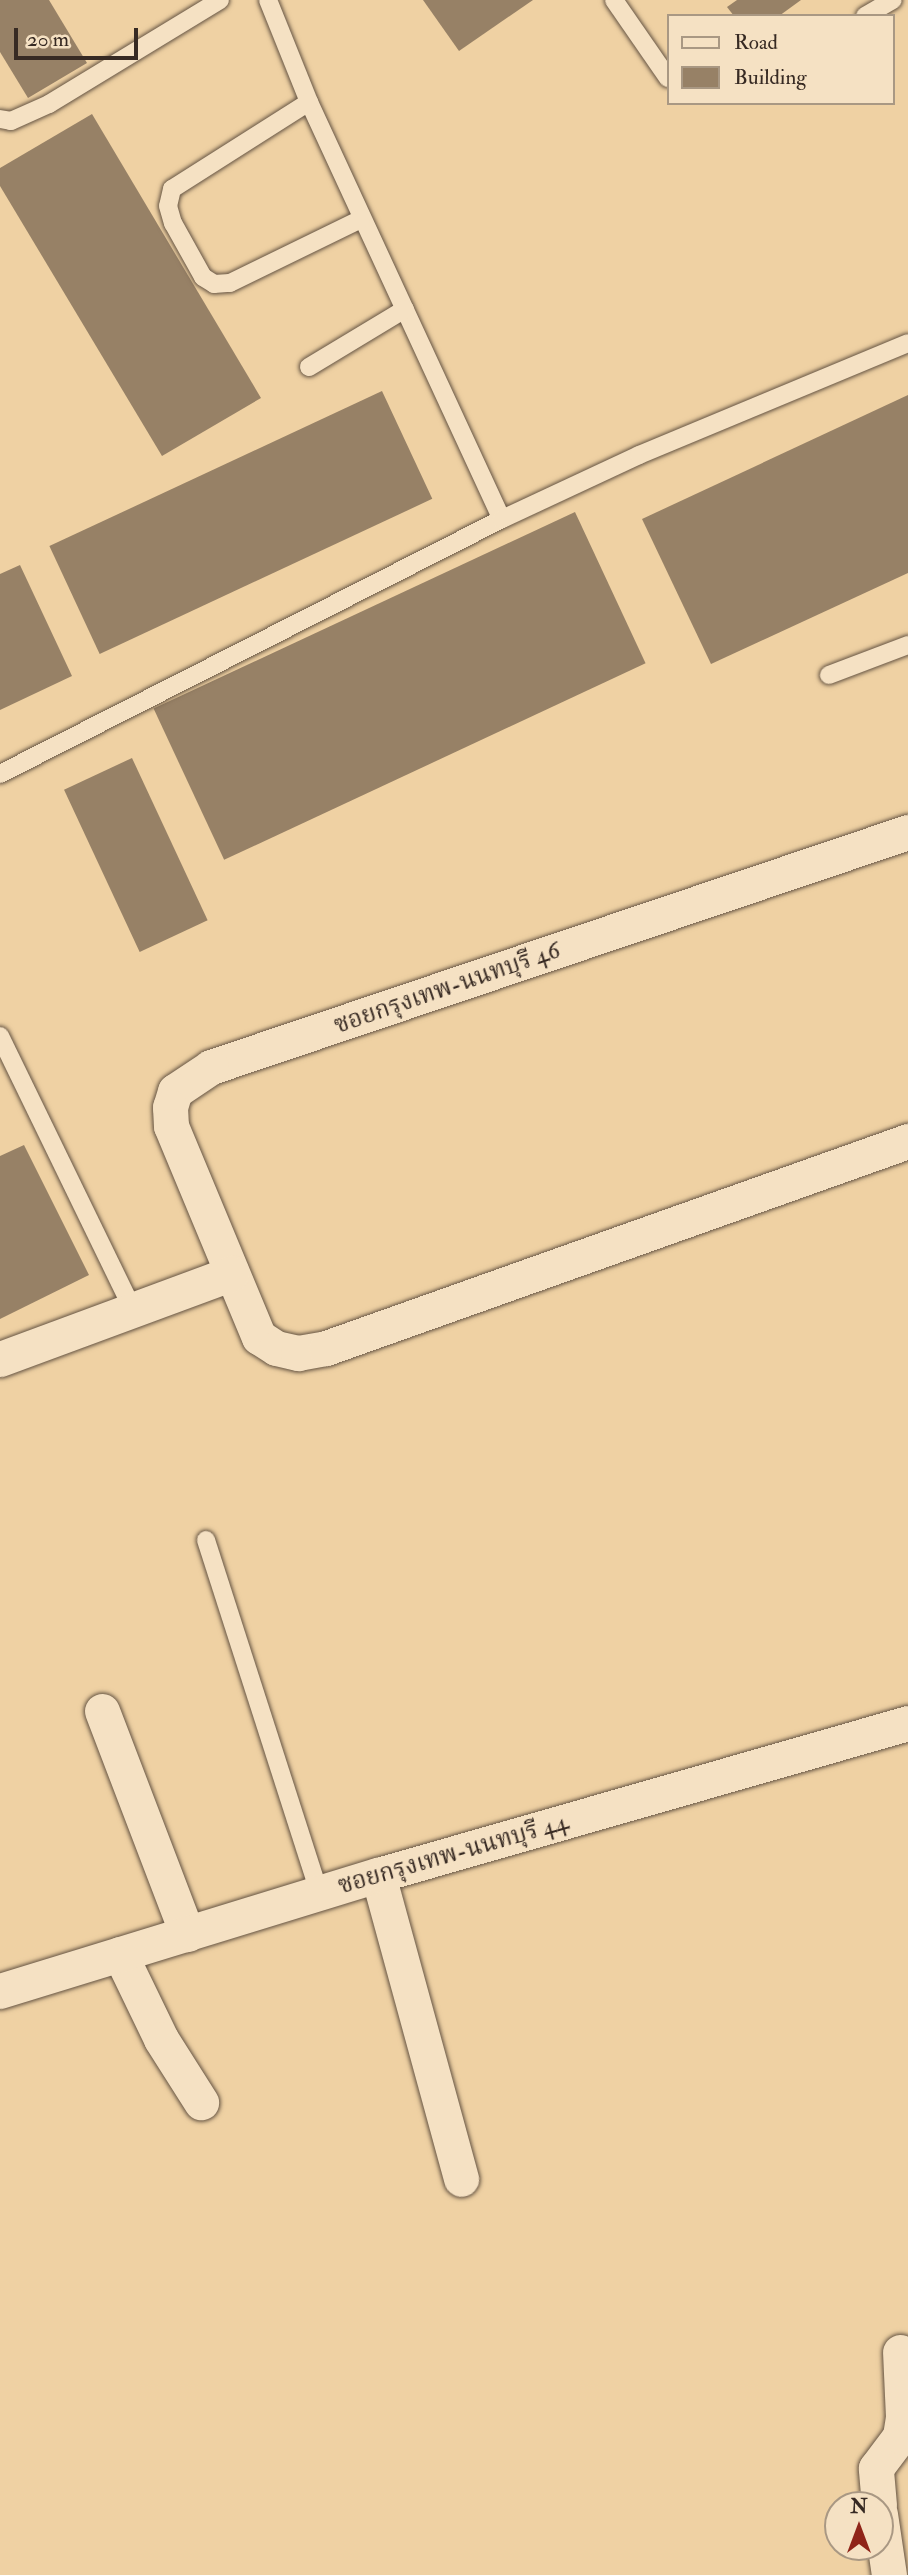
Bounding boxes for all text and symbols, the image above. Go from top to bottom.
scale bar [18,14,142,58]
legend [666,14,894,105]
text: 20 m [27,26,69,53]
text: Road [734,29,778,56]
text: Building [734,64,807,91]
street label: ซอยกรุงเทพ-นนทบุรี 46 [330,936,564,1040]
street label: ซอยกรุงเทพ-นนทบุรี 44 [335,1807,571,1901]
north arrow [824,2491,894,2561]
text: N [850,2495,868,2519]

